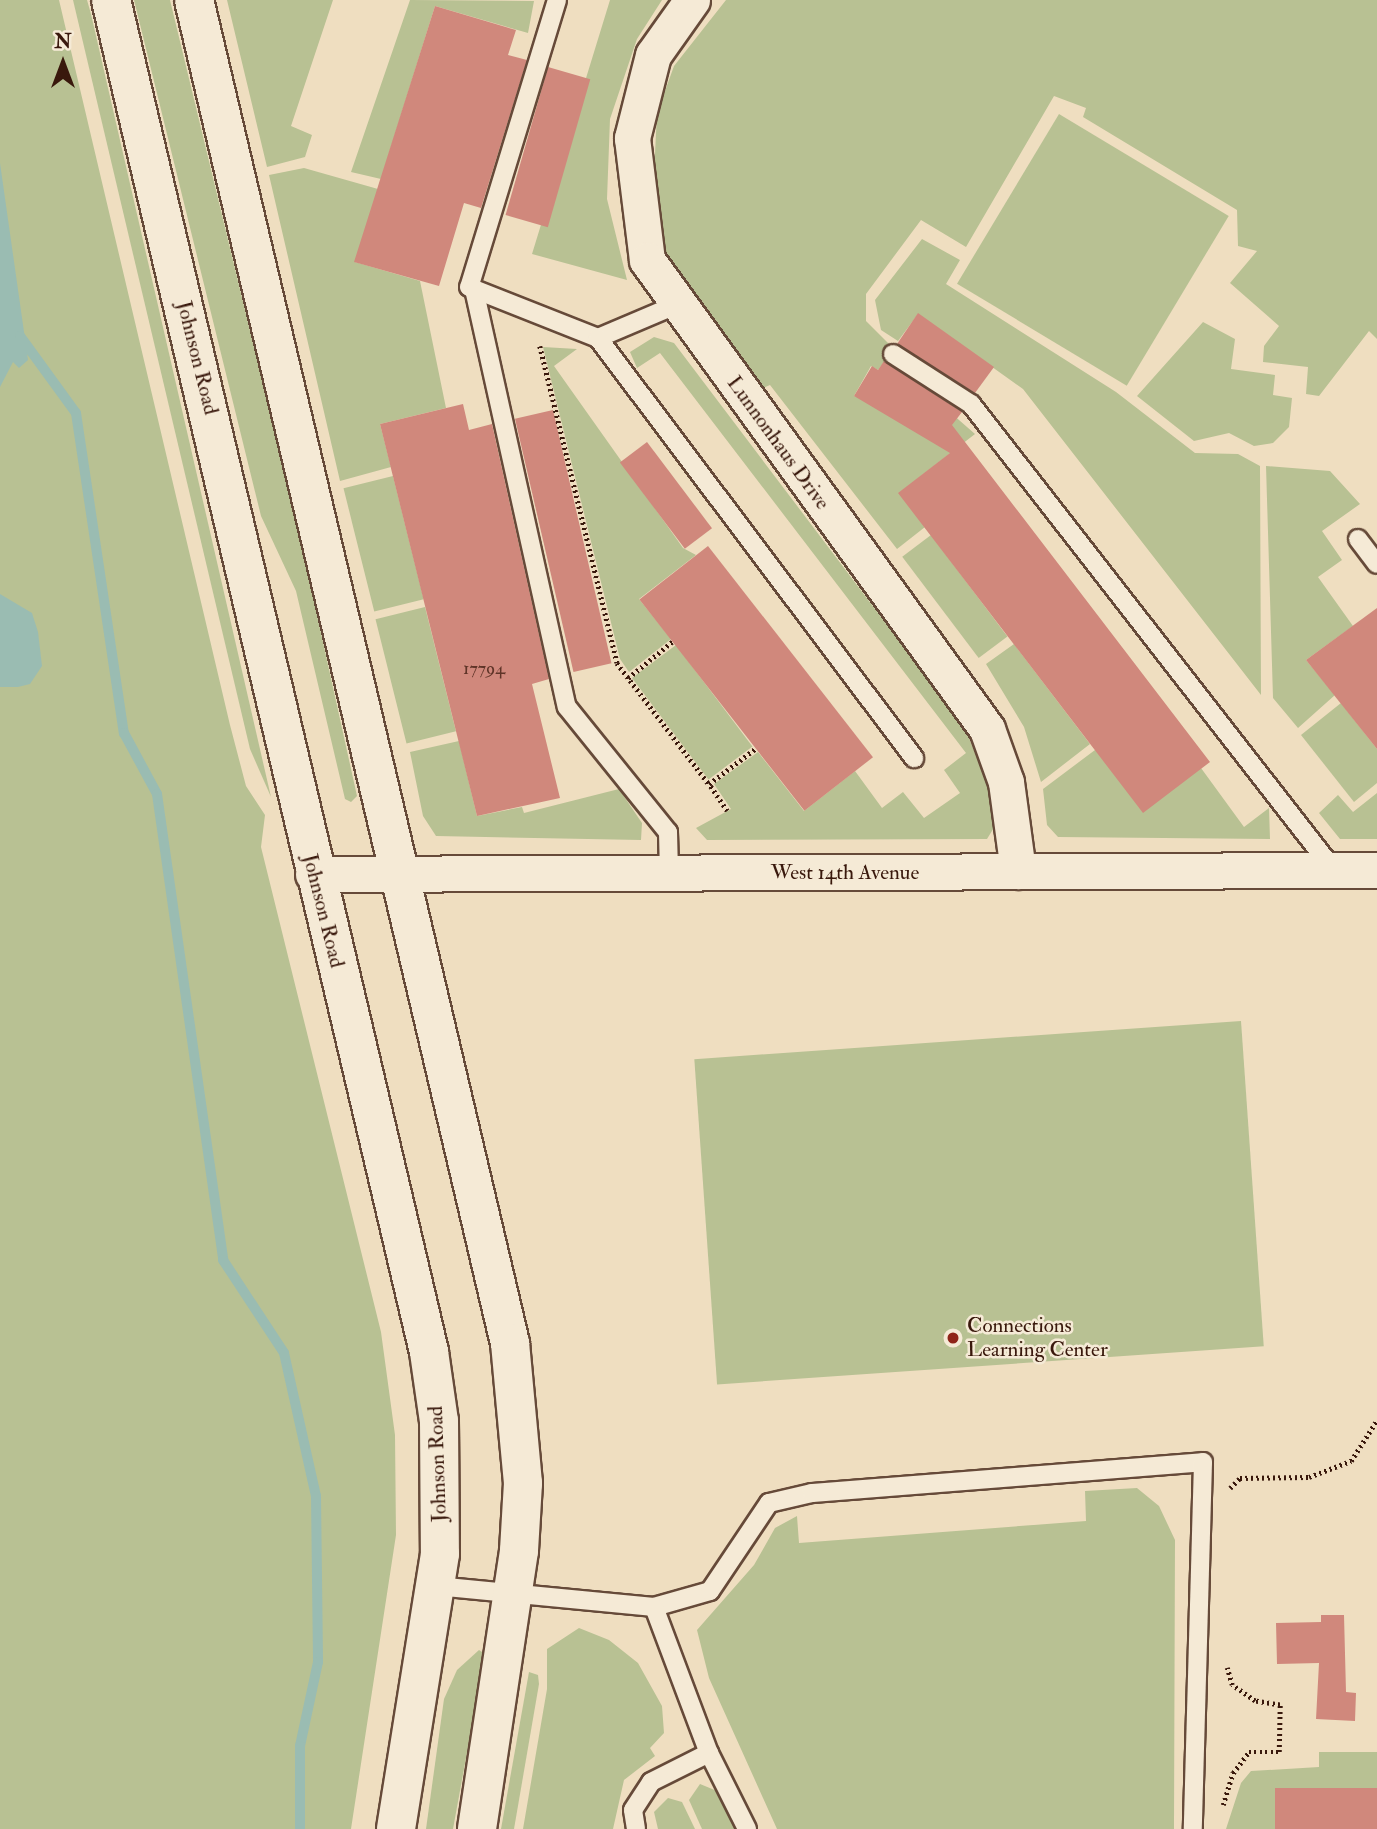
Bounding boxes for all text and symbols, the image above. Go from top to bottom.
north arrow [28,28,98,98]
text: N [54,30,72,54]
street label: Johnson Road [171,298,223,418]
street label: Lunnonhaus Drive [721,371,835,515]
house number: 17794 [463,658,505,680]
street label: Johnson Road [297,851,349,971]
street label: West 14th Avenue [771,860,919,886]
place label: Connections Learning Center [967,1313,1108,1363]
marker: Connections Learning Center [945,1330,961,1346]
street label: Johnson Road [423,1405,453,1523]

